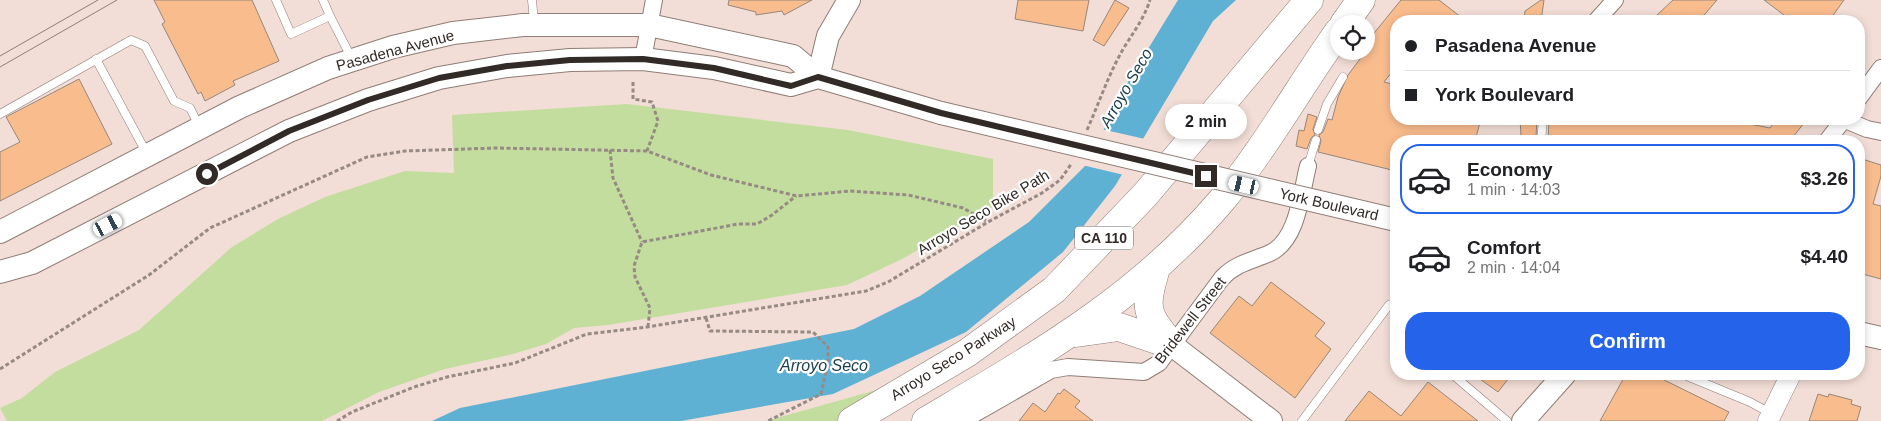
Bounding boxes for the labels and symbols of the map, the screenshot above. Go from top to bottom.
street label: Pasadena Avenue [334,26,456,74]
water label: Arroyo Seco [1096,46,1155,131]
callout: 2 min [1165,104,1247,138]
route start [196,163,218,185]
route end [1195,165,1217,187]
street label: Arroyo Seco Bike Path [914,166,1052,258]
car [1227,174,1260,196]
street label: York Boulevard [1278,184,1380,224]
car [91,212,124,238]
road number: CA 110 [1075,227,1133,250]
street label: Bridewell Street [1151,273,1230,367]
street label: Arroyo Seco Parkway [887,312,1019,403]
water label: Arroyo Seco [779,357,868,374]

